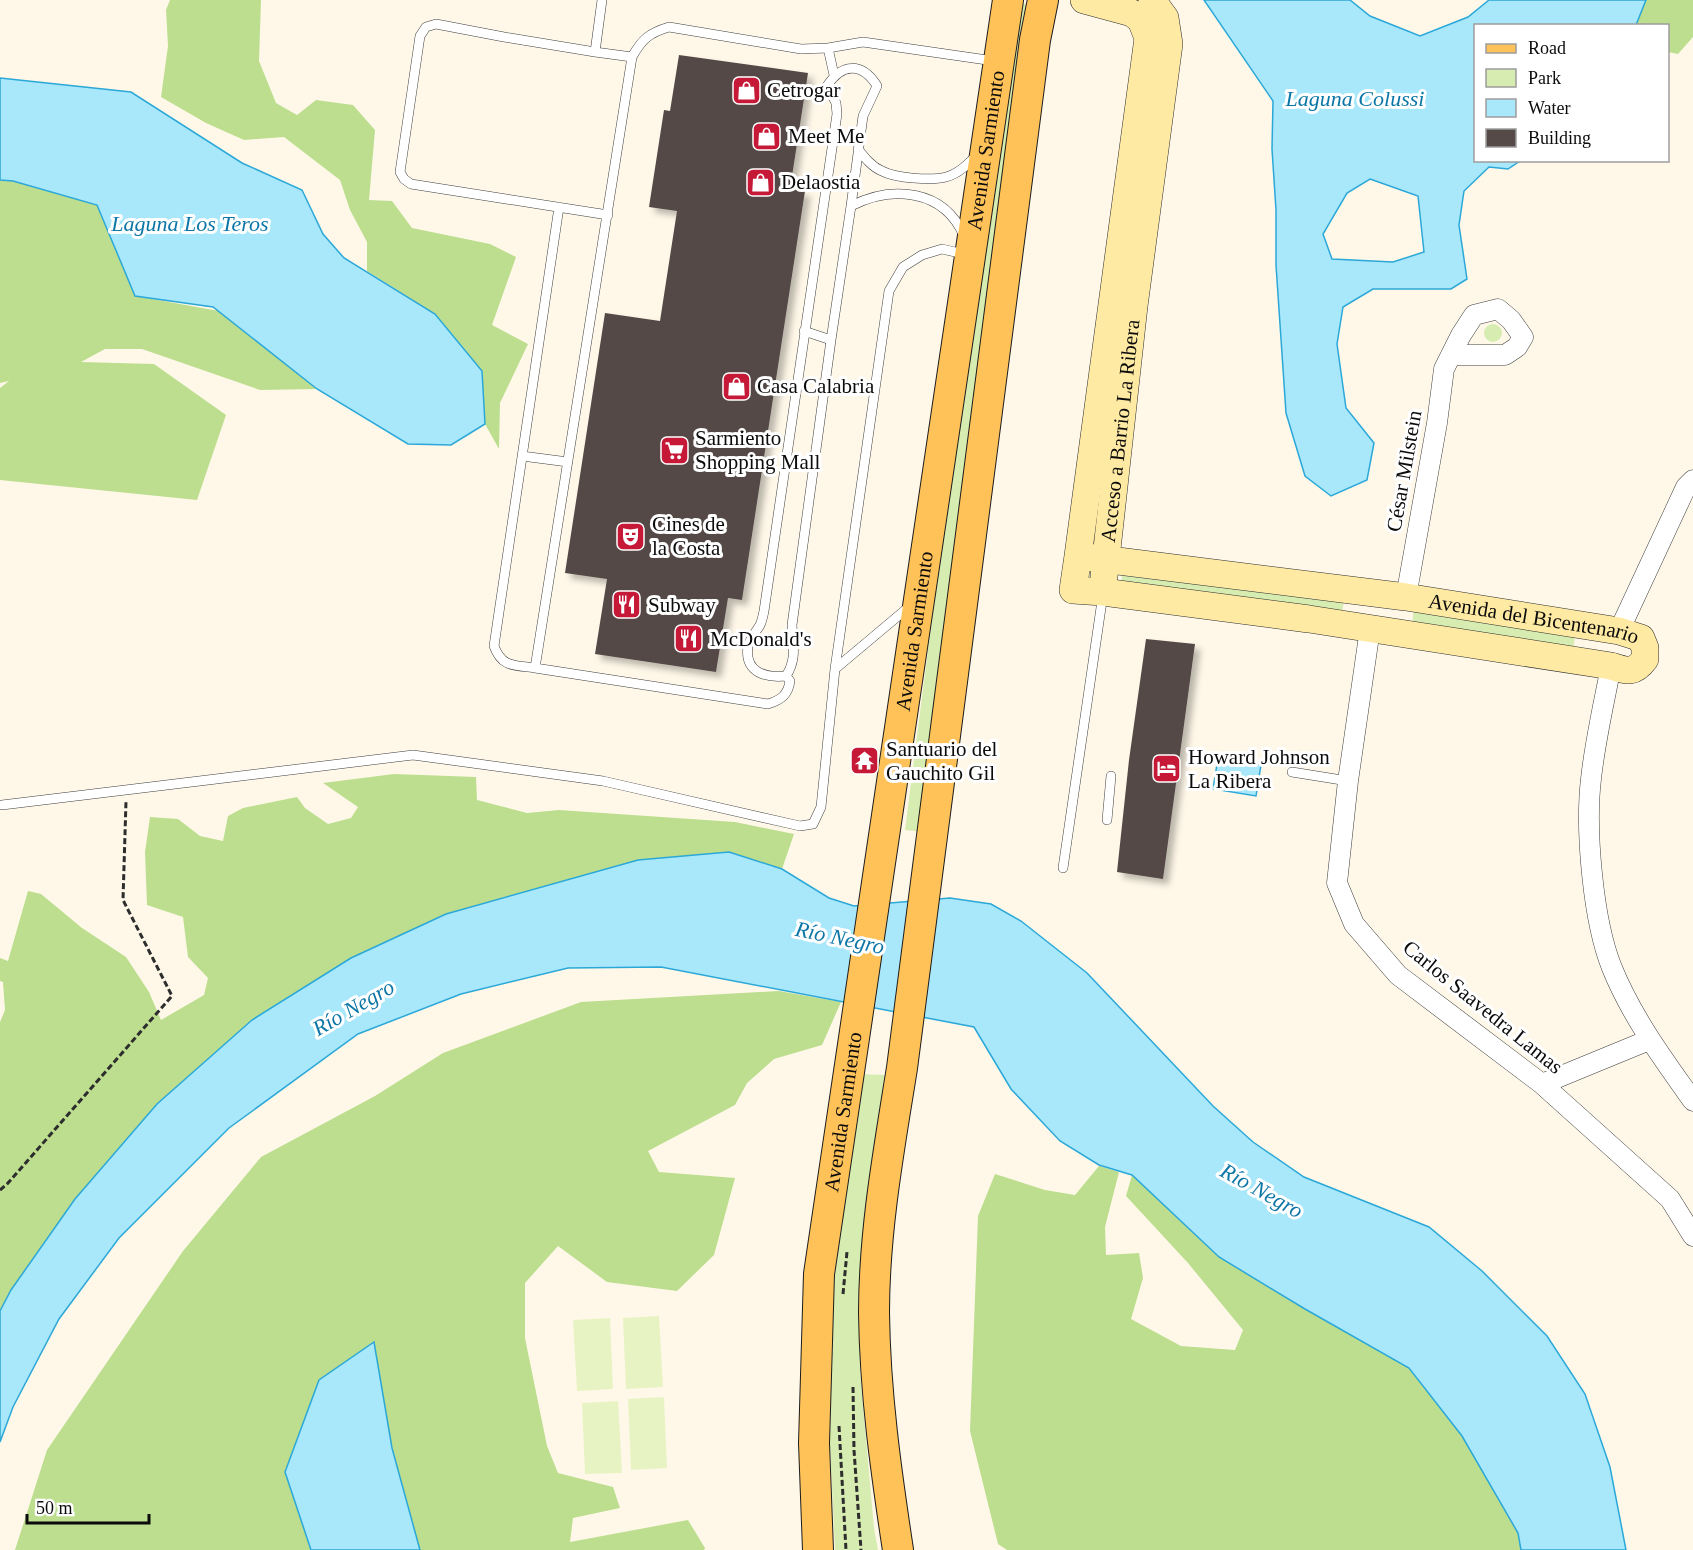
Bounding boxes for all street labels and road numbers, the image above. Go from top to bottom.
street label: Avenida Sarmiento [962,69,1009,232]
street label: Acceso a Barrio La Ribera [1096,318,1144,544]
street label: César Milstein [1381,408,1427,534]
street label: Avenida Sarmiento [891,550,938,713]
street label: Avenida del Bicentenario [1427,589,1642,649]
street label: Carlos Saavedra Lamas [1398,935,1568,1079]
street label: Avenida Sarmiento [819,1030,867,1193]

